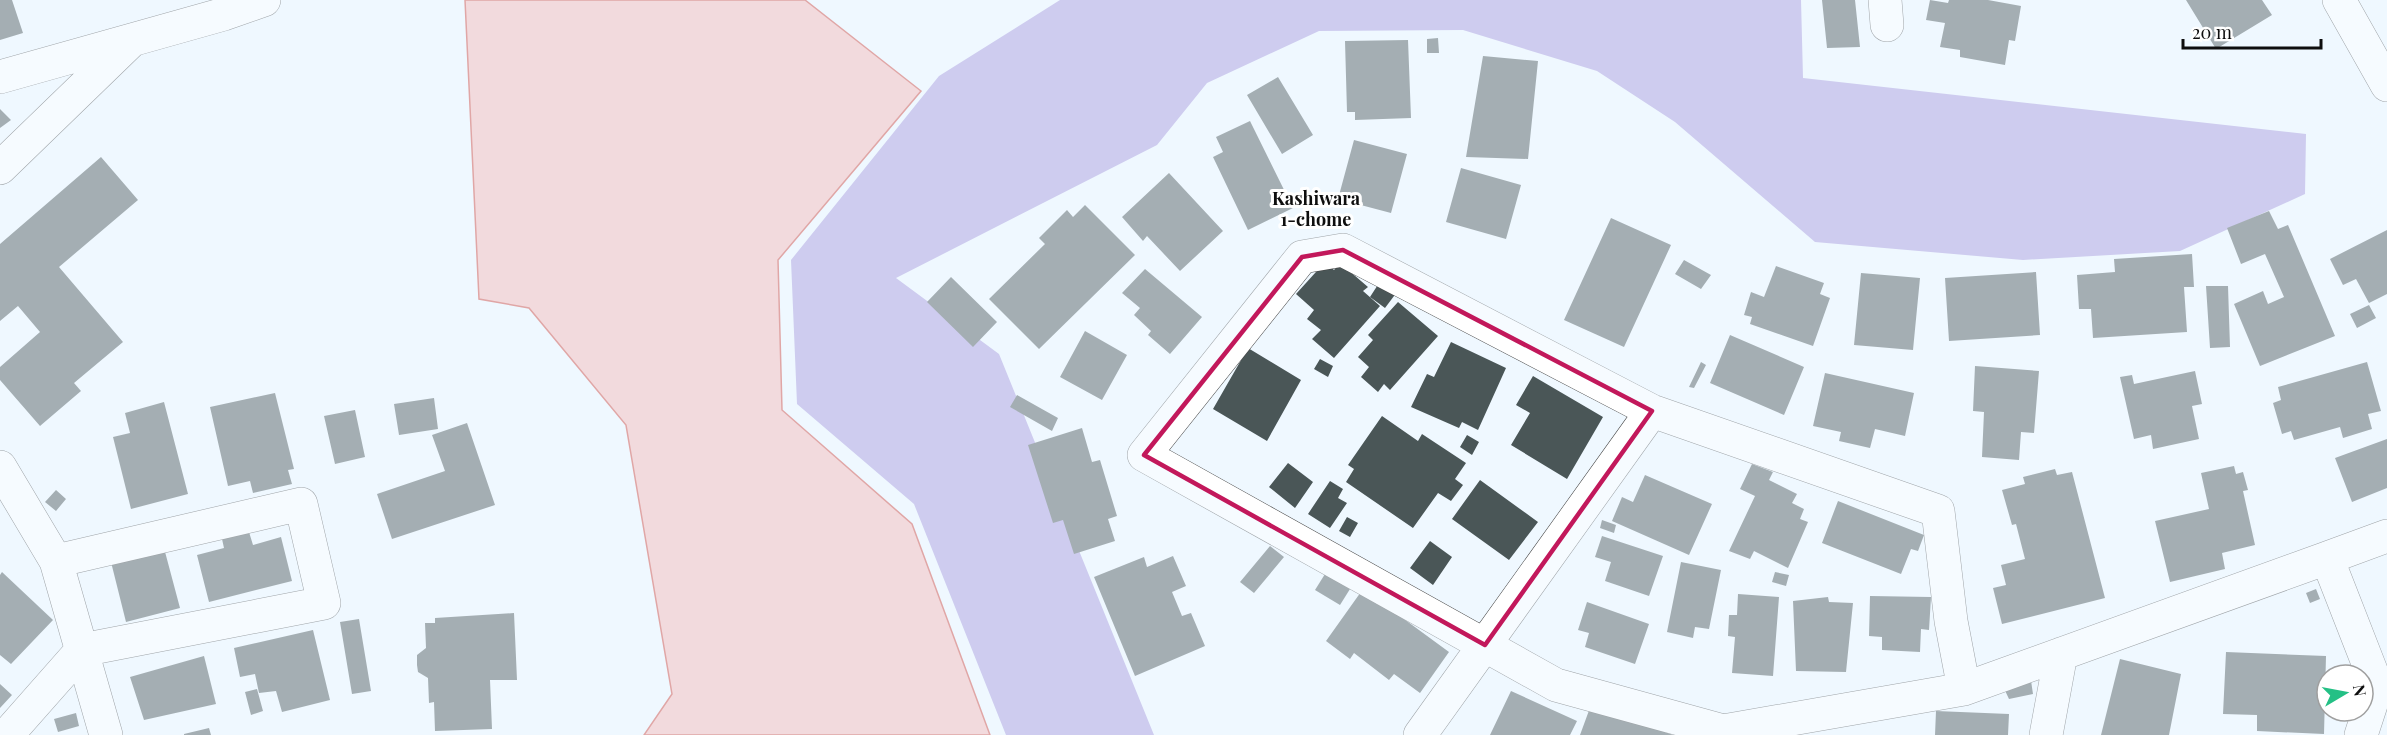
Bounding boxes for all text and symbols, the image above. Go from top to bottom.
scale bar [2183,12,2321,50]
text: 20 m [2192,20,2232,44]
district label: Kashiwara 1-chome [1272,186,1361,231]
north arrow [2315,663,2375,723]
text: N [2349,683,2372,698]

